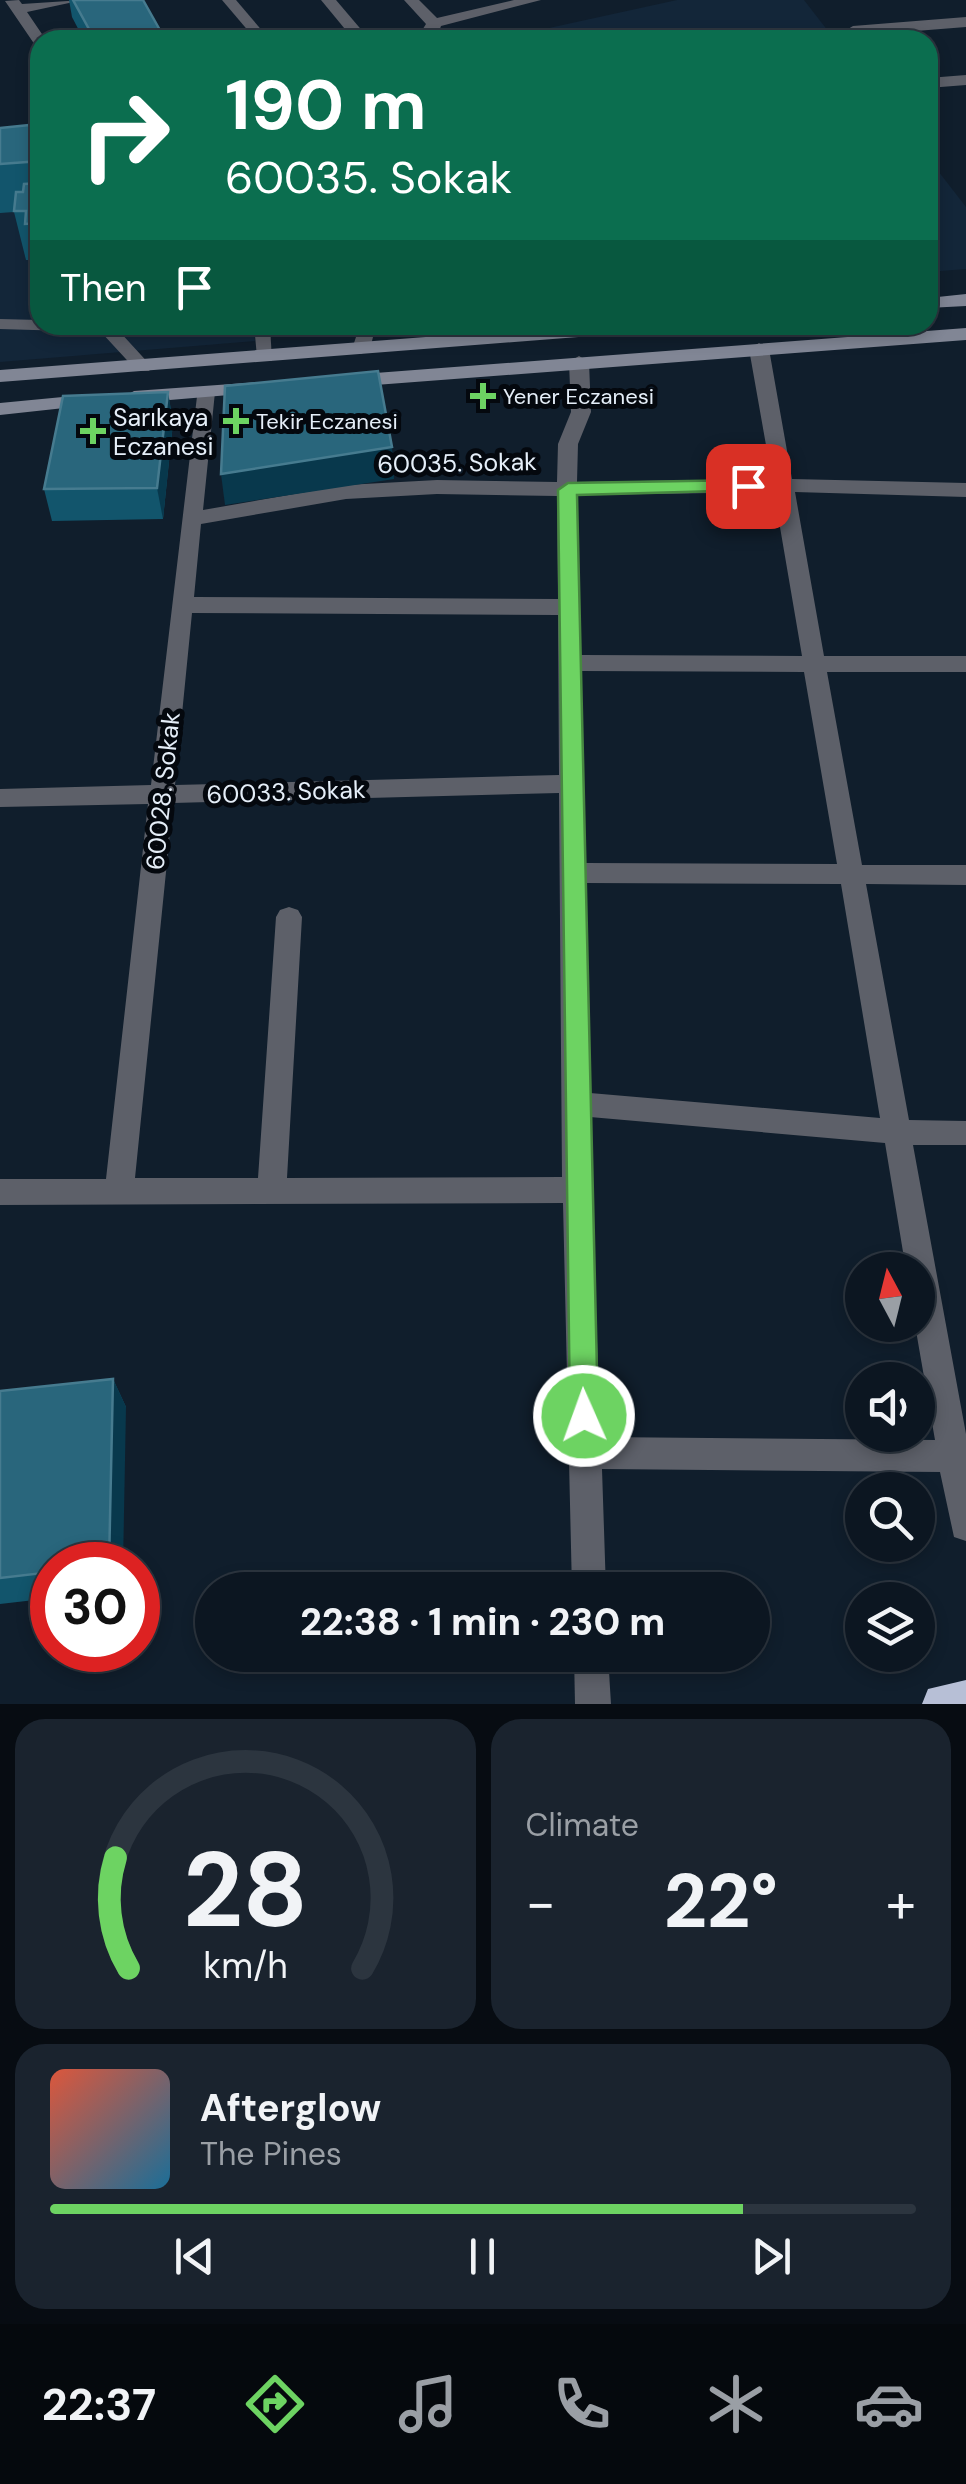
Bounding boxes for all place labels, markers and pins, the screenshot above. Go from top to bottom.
place label: Yener Eczanesi [503,382,654,411]
marker: Yener Eczanesi [472,385,494,407]
place label: Sarıkaya Eczanesi [113,401,214,463]
place label: Tekir Eczanesi [256,407,398,436]
marker: Tekir Eczanesi [225,410,247,432]
marker: Sarıkaya Eczanesi [82,420,104,442]
pin [706,444,791,529]

